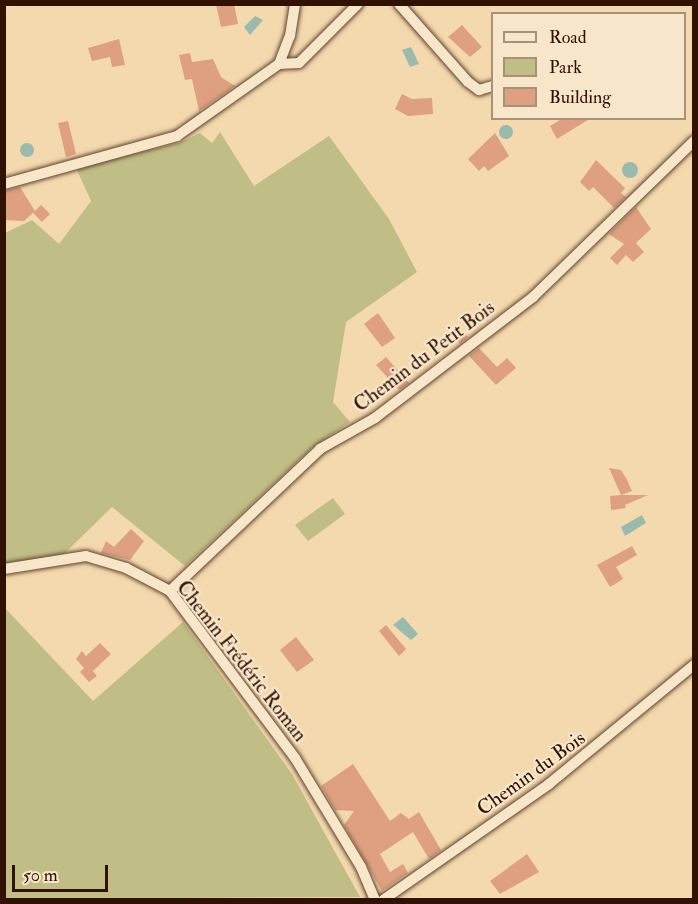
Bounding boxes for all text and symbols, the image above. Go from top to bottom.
legend [491,12,686,120]
text: Road [549,26,587,49]
text: Park [549,56,582,79]
text: Building [549,86,611,109]
street label: Chemin du Petit Bois [349,295,499,417]
street label: Chemin Frédéric Roman [172,576,312,746]
street label: Chemin du Bois [472,726,590,820]
scale bar [15,853,111,891]
text: 50 m [23,864,58,887]

